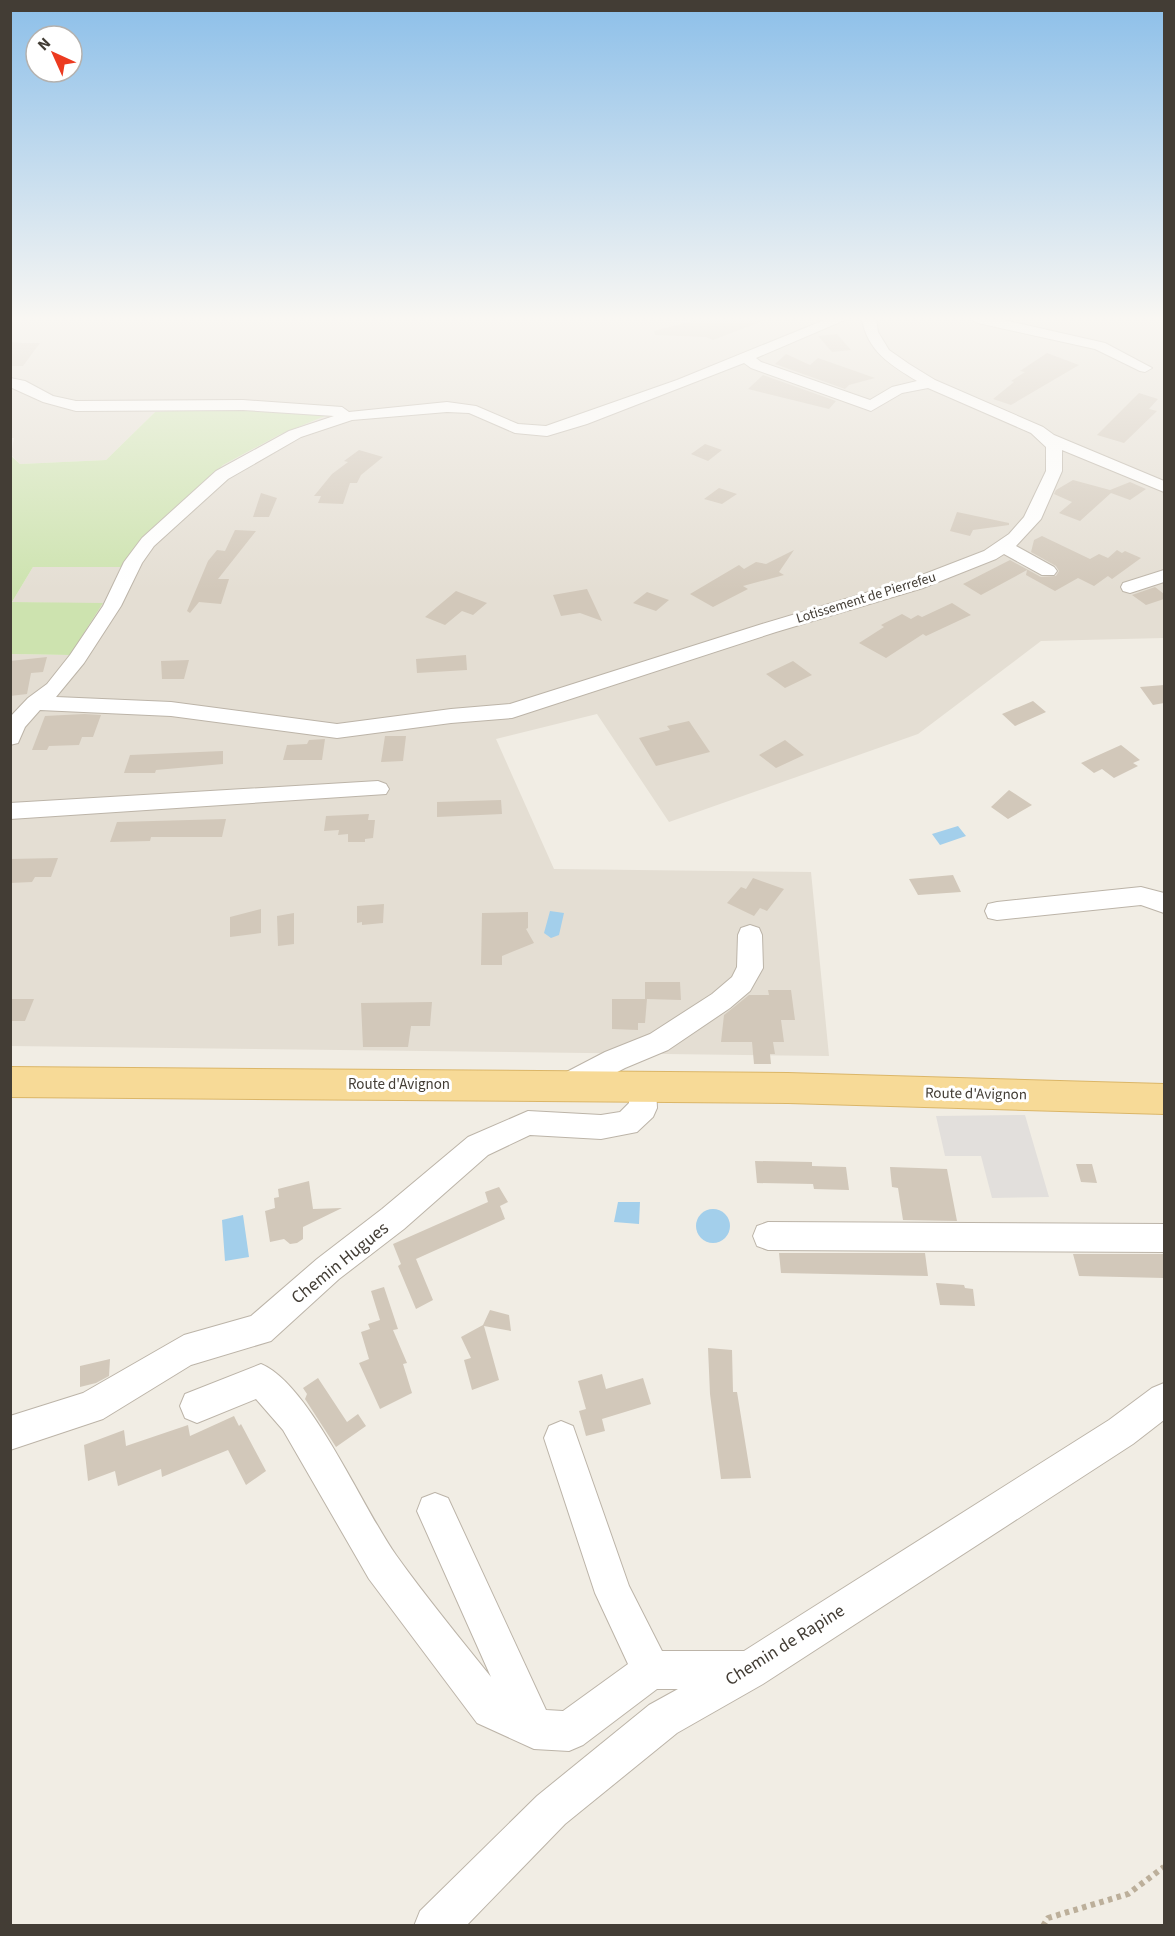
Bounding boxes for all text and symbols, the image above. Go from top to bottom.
north arrow [24,24,84,84]
text: N [33,33,56,56]
street label: Lotissement de Pierrefeu [794,567,938,629]
street label: Route d'Avignon [348,1074,450,1095]
street label: Route d'Avignon [925,1083,1027,1105]
street label: Chemin Hugues [286,1216,394,1310]
street label: Chemin de Rapine [720,1598,850,1692]

